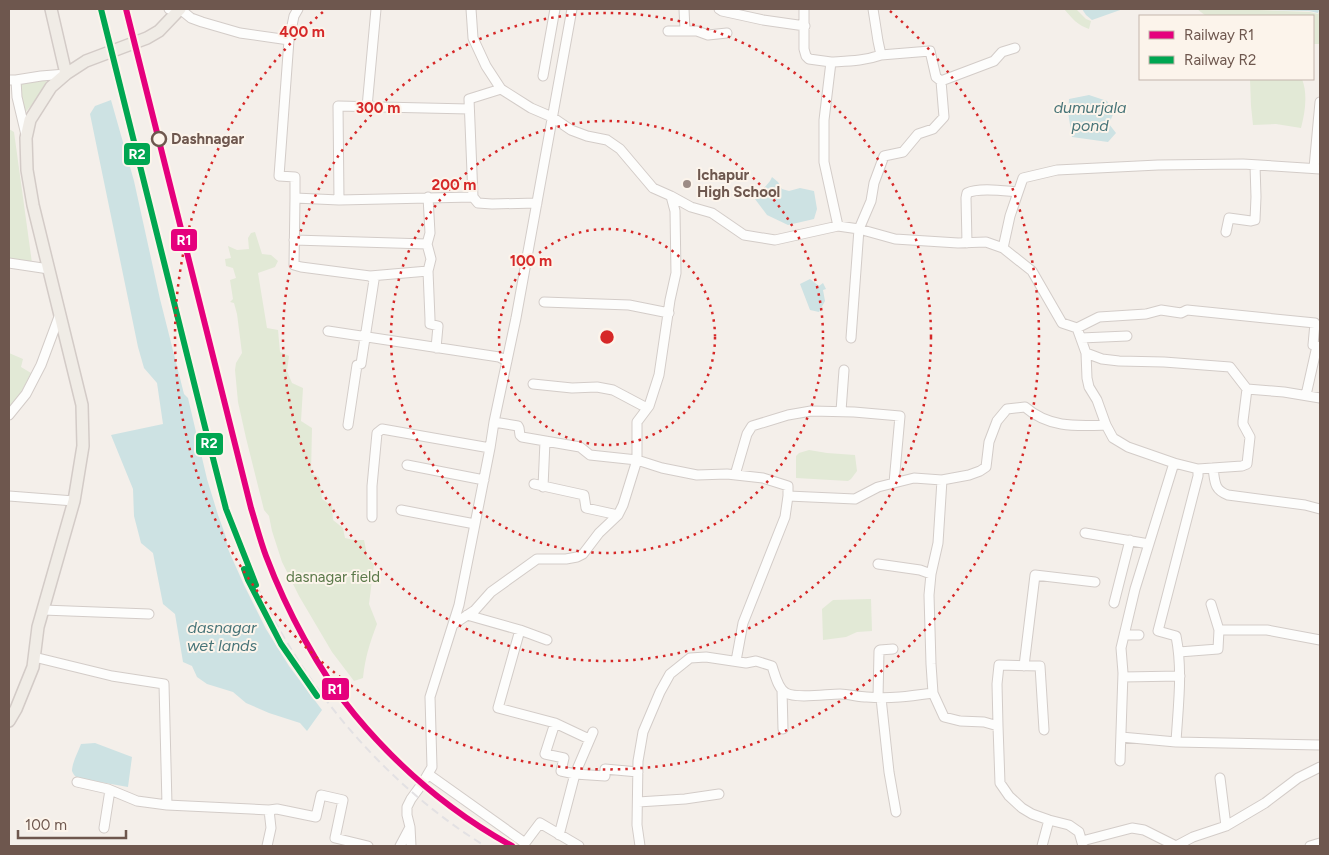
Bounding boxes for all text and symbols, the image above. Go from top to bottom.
legend [1139,15,1314,80]
text: 400 m [279,23,325,41]
text: Railway R1 [1184,26,1254,44]
text: Railway R2 [1184,51,1256,69]
water label: dumurjala pond [1054,98,1126,135]
text: 300 m [356,99,400,117]
place label: Dashnagar [171,130,245,148]
marker: Dashnagar [151,131,167,147]
line badge: R2 [123,142,151,166]
text: R2 [128,146,146,163]
place label: Ichapur High School [697,166,780,201]
text: 200 m [432,176,476,194]
marker: Ichapur High School [681,178,693,190]
line badge: R1 [170,228,198,252]
text: R1 [177,232,191,249]
text: 100 m [510,252,552,270]
centre of rings [598,328,616,346]
line badge: R2 [195,432,224,456]
text: R2 [200,435,218,452]
park label: dasnagar field [286,568,380,586]
water label: dasnagar wet lands [187,618,258,655]
line badge: R1 [321,677,350,701]
text: R1 [328,681,342,698]
scale bar [18,808,125,840]
text: 100 m [25,816,67,834]

